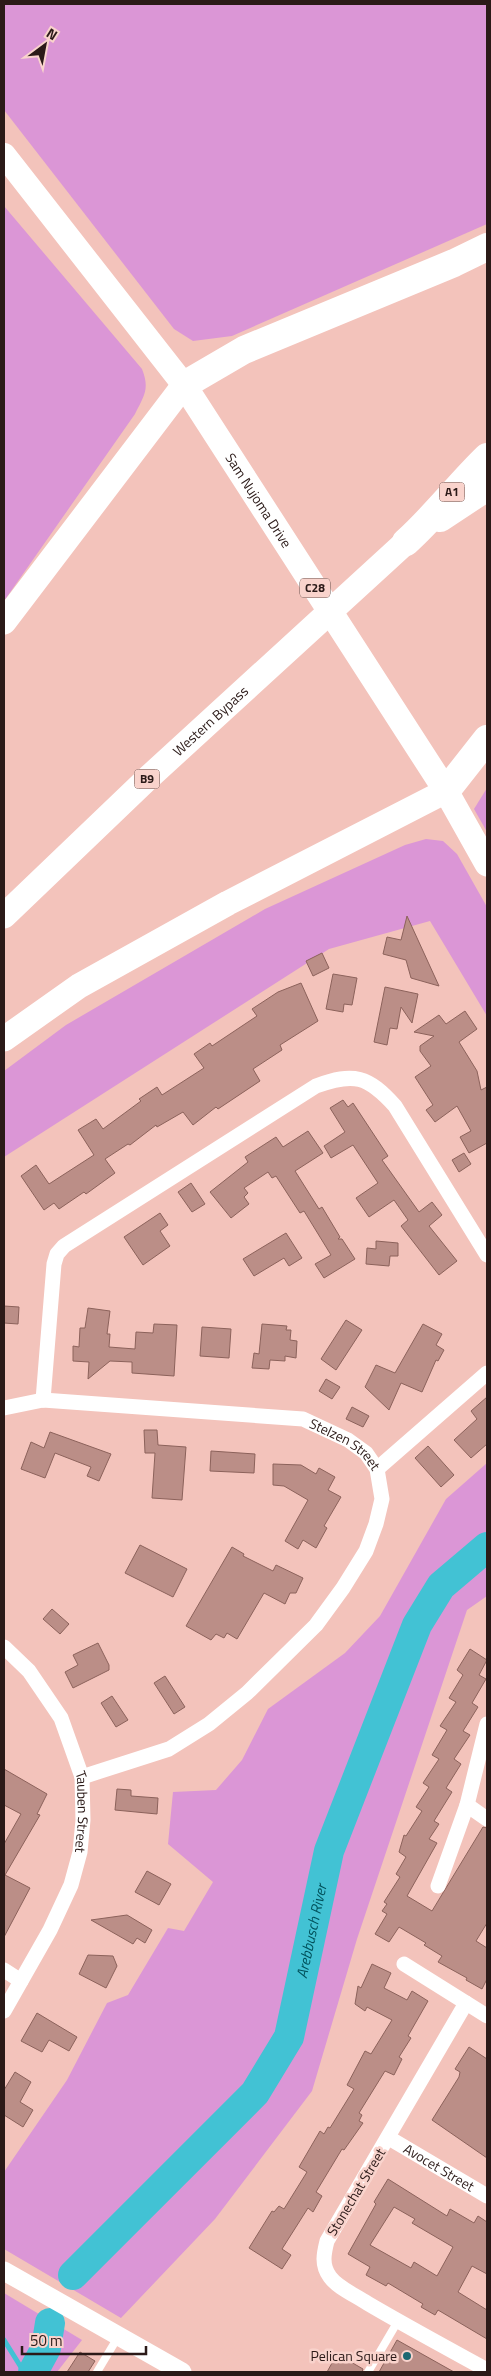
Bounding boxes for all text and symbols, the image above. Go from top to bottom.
north arrow [20,20,70,70]
text: N [42,22,62,45]
street label: Sam Nujoma Drive [220,449,297,552]
road number: A1 [440,482,464,502]
road number: C28 [300,578,330,598]
street label: Western Bypass [168,680,253,761]
road number: B9 [134,770,160,789]
street label: Stelzen Street [306,1412,386,1474]
street label: Tauben Street [70,1768,94,1854]
water label: Arebbusch River [290,1880,333,1980]
street label: Avocet Street [400,2138,479,2196]
street label: Stonechat Street [321,2144,390,2240]
scale bar [22,2324,146,2356]
text: 50 m [30,2329,63,2352]
place label: Pelican Square [310,2345,397,2366]
marker: Pelican Square [401,2350,413,2362]

